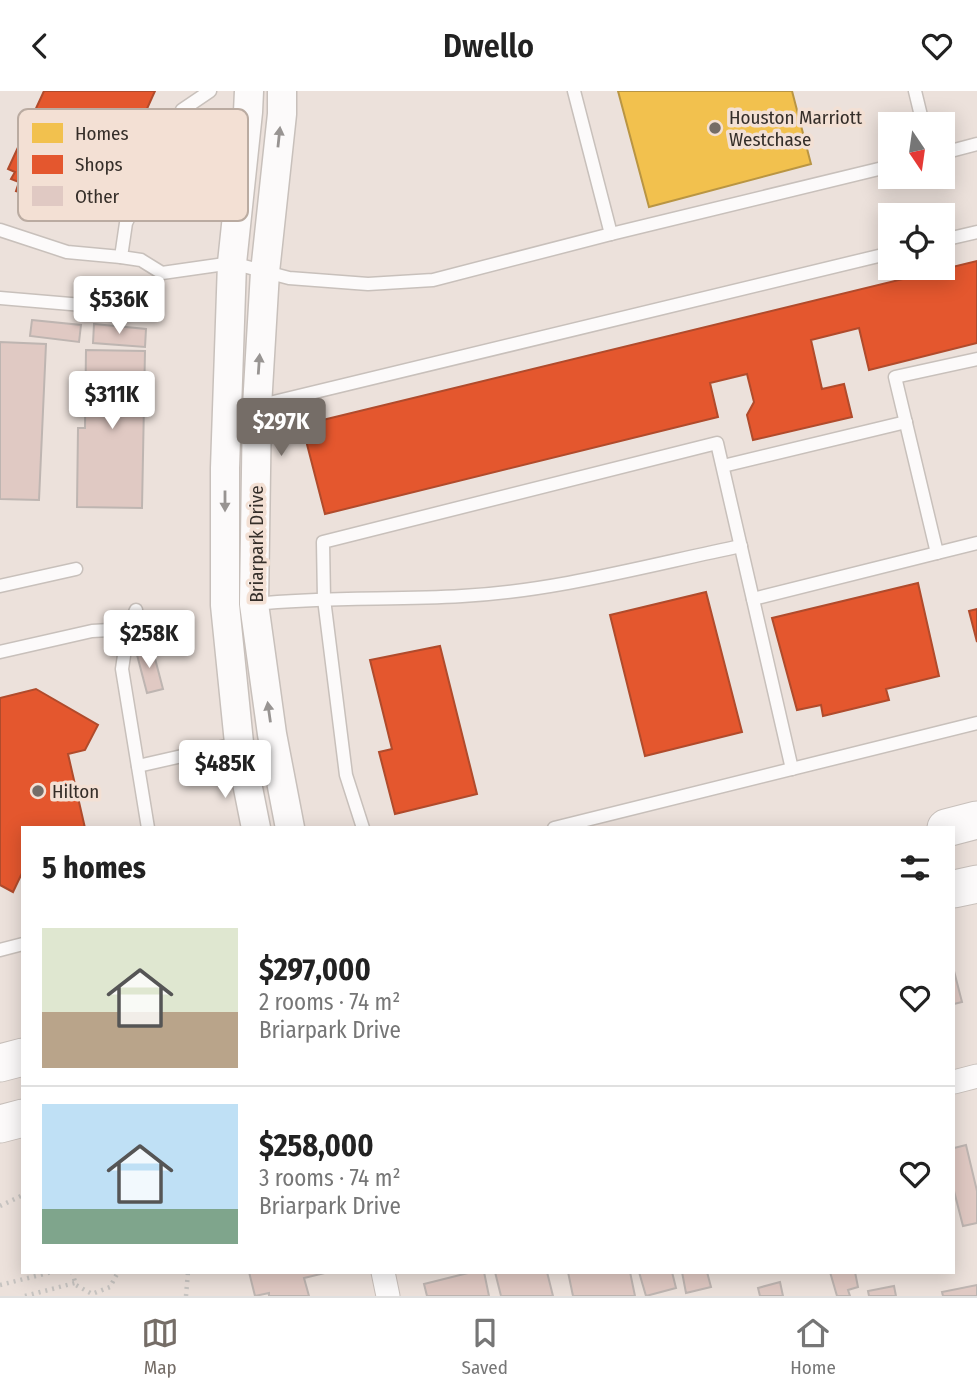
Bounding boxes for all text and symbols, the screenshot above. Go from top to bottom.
icon: back [21,27,59,65]
text: Dwello [443,27,534,65]
icon: heart [918,27,956,65]
place label: Houston Marriott Westchase [729,106,863,151]
legend [18,109,248,221]
north arrow [878,112,956,189]
map controls [878,112,955,280]
marker: Houston Marriott Westchase [707,120,723,136]
text: Homes [75,122,129,145]
one-way arrow [274,126,285,148]
text: Shops [75,153,123,176]
text: Other [75,185,120,208]
button: locate [878,203,955,280]
pin: $536K [70,277,168,336]
text: $536K [90,285,148,313]
one-way arrow [254,352,265,374]
pin: $311K [63,371,161,431]
text: $311K [85,380,139,408]
pin: $297K [232,399,330,458]
text: $297K [253,407,309,435]
street label: Briarpark Drive [245,485,268,603]
one-way arrow [219,490,231,512]
pin: $258K [100,611,198,670]
text: $258K [120,619,178,647]
one-way arrow [263,701,274,723]
pin: $485K [176,741,274,800]
text: $485K [195,749,255,777]
place label: Hilton [52,780,99,803]
marker: Hilton [30,783,46,799]
icon: filters [896,849,934,887]
text: 5 homes [42,850,146,886]
text: $297,000 [259,952,371,988]
icon: home [98,956,182,1040]
icon: heart [896,979,934,1017]
text: 2 rooms · 74 m² [259,988,400,1016]
text: Briarpark Drive [259,1016,401,1044]
text: $258,000 [259,1128,374,1164]
icon: home [98,1132,182,1216]
icon: heart [896,1155,934,1193]
text: 3 rooms · 74 m² [259,1164,401,1192]
text: Briarpark Drive [259,1192,401,1220]
tab: Map [141,1314,179,1379]
tab: Saved [462,1314,508,1379]
tab: Home [790,1314,836,1379]

